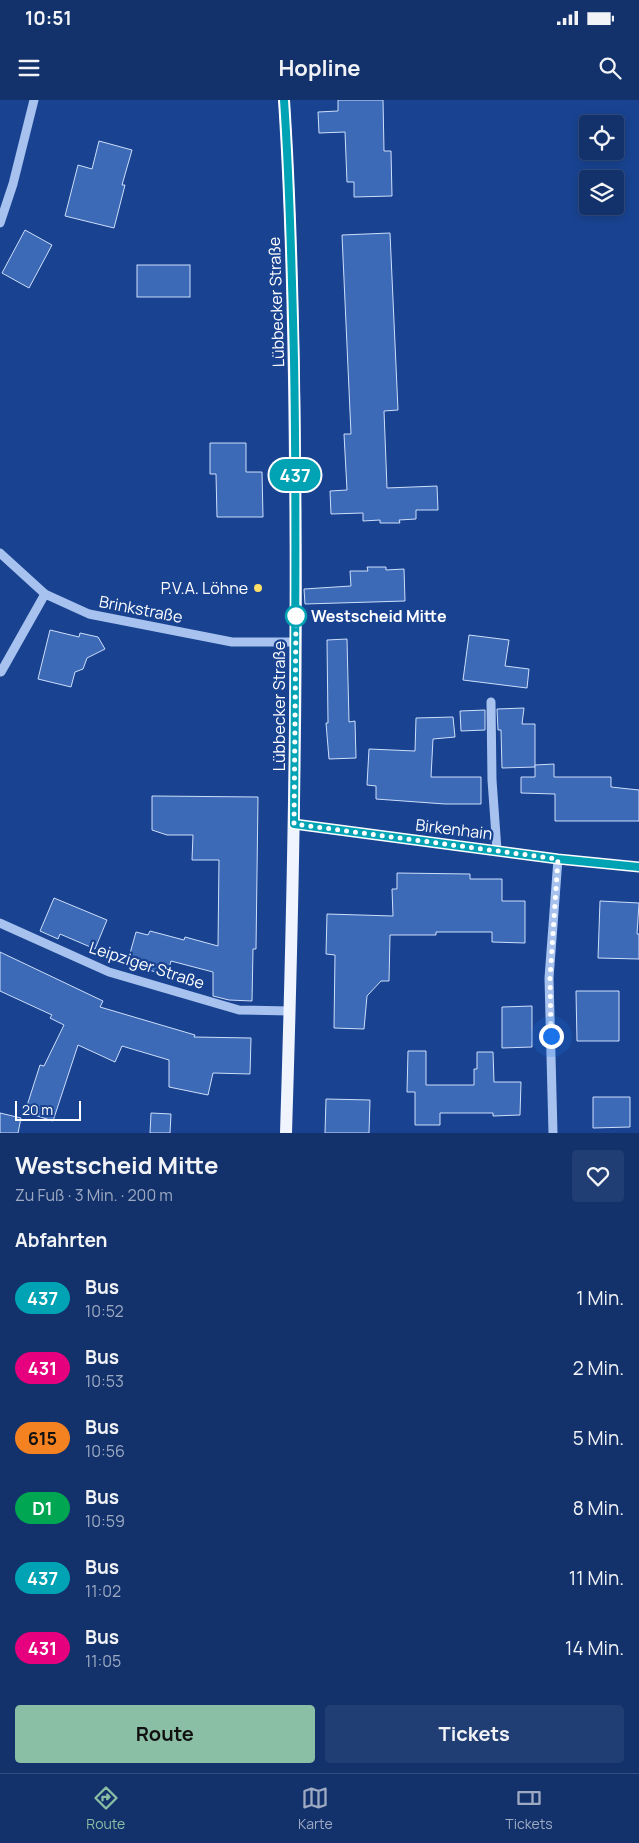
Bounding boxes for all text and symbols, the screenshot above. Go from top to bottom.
text: 10:51 [25,5,72,31]
text: Hopline [278,53,361,83]
icon: menu [15,54,43,82]
icon: search [596,54,624,82]
map controls [579,115,624,215]
button: locate [579,115,624,160]
button: layers [579,170,624,215]
street label: Lübbecker Straße [263,236,289,368]
line badge: 437 [266,459,324,491]
text: 437 [279,463,311,487]
place label: P.V.A. Löhne [161,577,248,599]
marker: P.V.A. Löhne [252,582,264,594]
street label: Brinkstraße [97,590,185,628]
marker: Westscheid Mitte [285,605,307,627]
place label: Westscheid Mitte [311,605,447,627]
street label: Lübbecker Straße [268,641,290,771]
street label: Birkenhain [414,813,494,845]
street label: Leipziger Straße [87,936,207,994]
your location [539,1024,564,1049]
scale bar [15,1098,81,1121]
text: 20 m [22,1100,53,1119]
text: Westscheid Mitte [15,1148,218,1181]
button: heart [572,1150,624,1202]
text: Zu Fuß · 3 Min. · 200 m [15,1184,173,1206]
text: Abfahrten [15,1227,108,1253]
text: Bus [85,1274,119,1300]
text: 1 Min. [576,1285,624,1311]
text: 437 [27,1286,58,1310]
text: 10:52 [85,1300,124,1322]
text: Bus [85,1344,119,1370]
text: 2 Min. [573,1355,624,1381]
text: 431 [28,1356,57,1380]
text: 10:53 [85,1370,124,1392]
text: Bus [85,1414,119,1440]
text: 5 Min. [573,1425,624,1451]
text: 615 [28,1426,57,1450]
text: 10:56 [85,1440,125,1462]
text: Bus [85,1484,119,1510]
text: 8 Min. [573,1495,624,1521]
text: D1 [32,1496,53,1520]
text: 10:59 [85,1510,125,1532]
text: Bus [85,1554,119,1580]
text: 11 Min. [569,1565,624,1591]
text: 437 [27,1566,58,1590]
text: 11:02 [85,1580,121,1602]
text: Bus [85,1624,119,1650]
text: 14 Min. [565,1635,624,1661]
text: 431 [28,1636,57,1660]
text: 11:05 [85,1650,121,1672]
button: Route [15,1705,315,1763]
button: Tickets [325,1705,624,1763]
tab: Route [86,1784,125,1833]
tab: Karte [298,1784,333,1833]
tab: Tickets [505,1784,553,1833]

